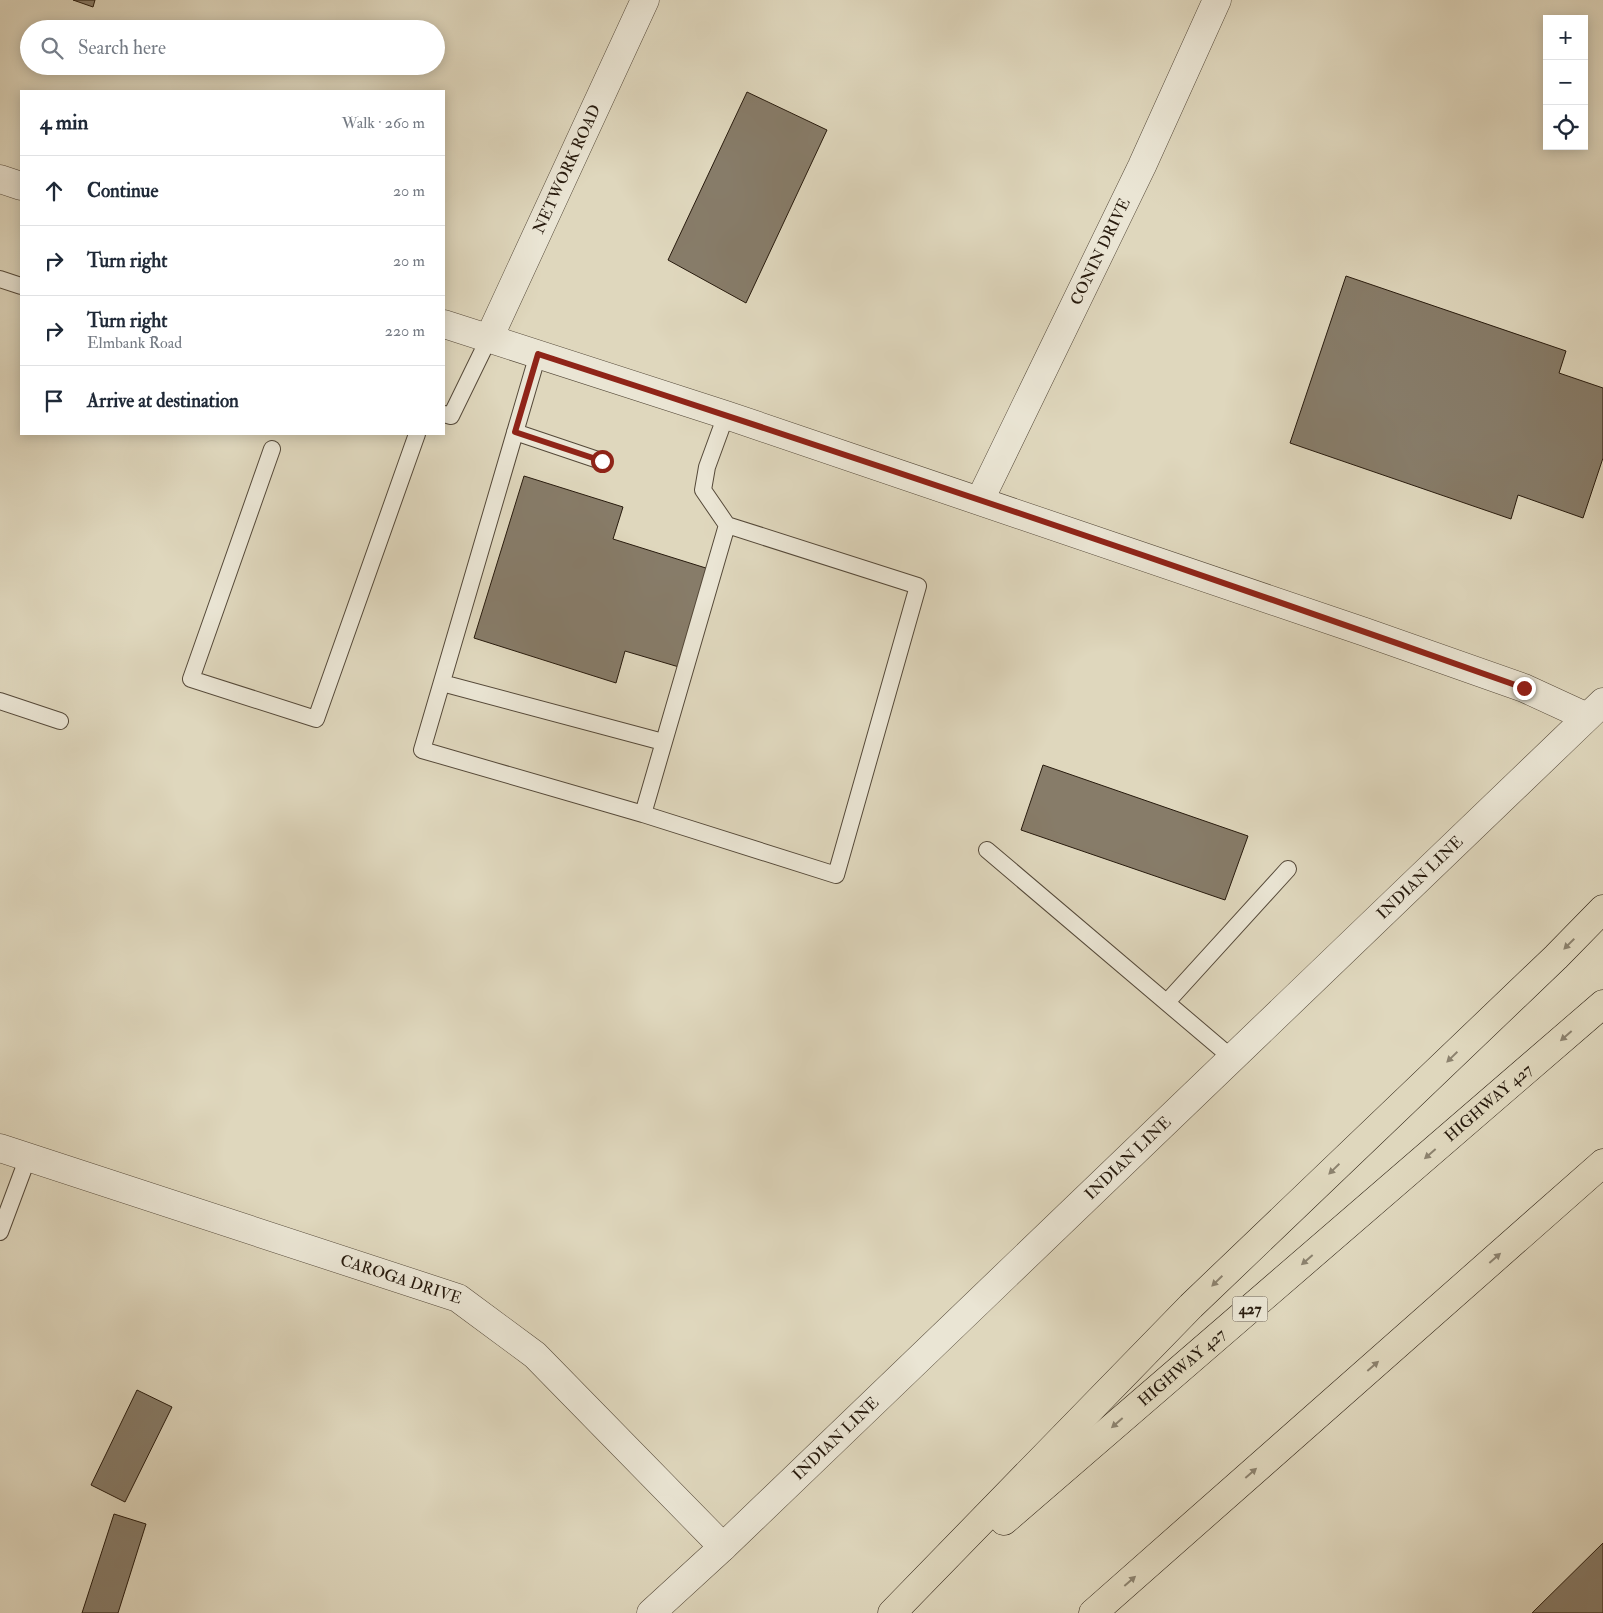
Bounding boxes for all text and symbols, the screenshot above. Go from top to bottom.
map controls [1543,15,1588,150]
button: + [1543,15,1588,60]
search box [20,20,445,75]
icon: search [38,34,66,62]
text: Search here [78,36,166,60]
button: − [1543,60,1588,105]
street label: NETWORK ROAD [529,101,605,237]
button: locate [1543,105,1588,150]
text: 4 min [40,109,88,136]
text: Walk · 260 m [342,113,425,133]
icon: ahead [40,177,68,205]
text: Continue [87,179,158,203]
text: 20 m [393,181,425,201]
street label: CONIN DRIVE [1066,195,1135,308]
icon: right [40,247,68,275]
text: Turn right [87,249,167,273]
text: 20 m [393,251,425,271]
text: Turn right [87,309,167,333]
icon: right [40,317,68,345]
text: 220 m [385,321,425,341]
text: Elmbank Road [87,333,182,353]
icon: arrive [40,387,68,415]
text: Arrive at destination [87,389,239,413]
route start [591,450,614,473]
route end [1513,677,1536,700]
street label: INDIAN LINE [1373,832,1467,924]
one-way arrow [1563,938,1575,950]
one-way arrow [1560,1030,1572,1041]
one-way arrow [1446,1051,1458,1063]
street label: HIGHWAY 427 [1441,1059,1537,1146]
street label: INDIAN LINE [1081,1112,1175,1204]
one-way arrow [1423,1148,1436,1159]
one-way arrow [1328,1163,1340,1175]
street label: CAROGA DRIVE [338,1250,464,1309]
one-way arrow [1489,1253,1502,1264]
one-way arrow [1300,1254,1313,1265]
one-way arrow [1211,1275,1223,1287]
road number: 427 [1232,1296,1268,1322]
street label: HIGHWAY 427 [1134,1324,1230,1411]
one-way arrow [1367,1360,1379,1372]
street label: INDIAN LINE [788,1393,883,1485]
one-way arrow [1112,1417,1124,1429]
one-way arrow [1245,1467,1257,1479]
one-way arrow [1123,1575,1135,1587]

